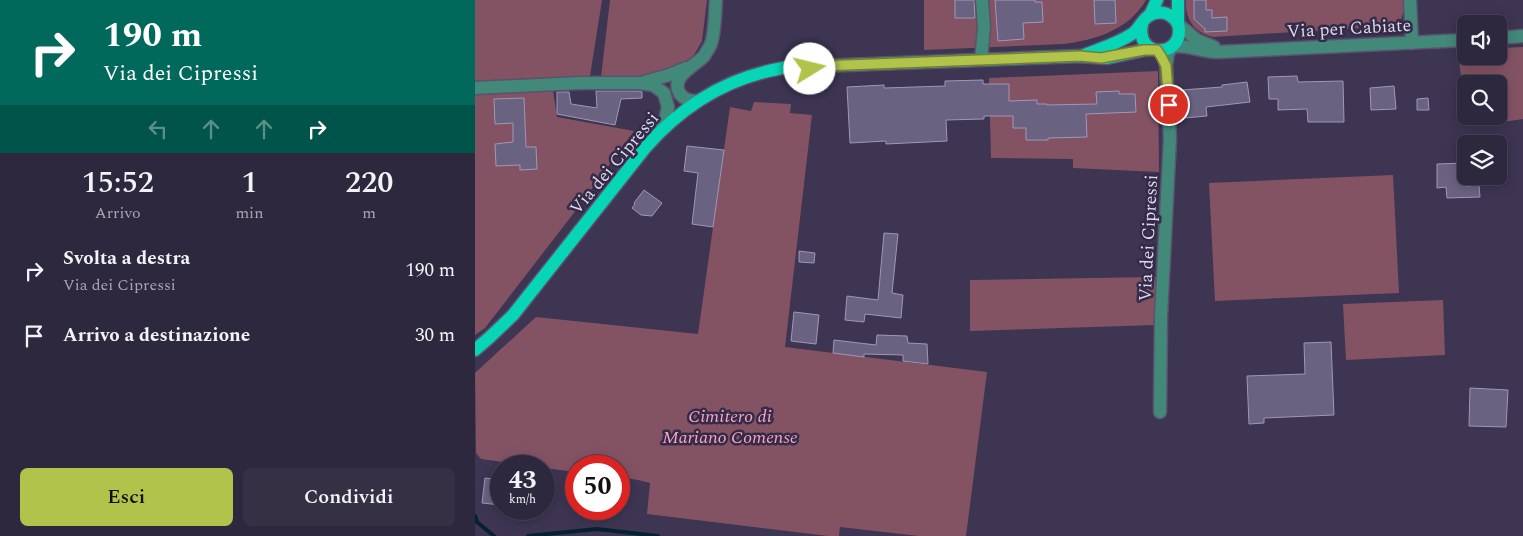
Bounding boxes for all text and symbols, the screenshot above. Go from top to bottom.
text: 190 m [103,9,202,62]
street label: Via per Cabiate [1286,12,1412,45]
map controls [1457,15,1507,185]
button: sound [1457,15,1507,65]
icon: right [20,20,85,85]
position arrow [783,42,835,94]
text: Via dei Cipressi [103,57,258,90]
button: search [1457,75,1507,125]
pin [1148,84,1190,126]
icon: arrive [1155,91,1183,119]
street label: Via dei Cipressi [563,106,666,221]
icon: left [144,115,172,143]
icon: ahead [197,115,225,143]
icon: ahead [250,115,278,143]
icon: right [303,115,331,143]
button: layers [1457,135,1507,185]
text: 15:52 [82,160,154,206]
text: 1 [241,160,257,206]
text: 220 [345,160,393,206]
street label: Via dei Cipressi [1132,174,1165,302]
text: Arrivo [95,201,141,225]
text: min [235,201,263,225]
text: m [362,201,376,225]
text: Svolta a destra [63,244,190,273]
text: 190 m [405,256,455,285]
icon: right [20,257,48,285]
text: Via dei Cipressi [63,273,176,297]
text: Arrivo a destinazione [63,321,250,350]
text: 30 m [415,321,455,350]
icon: arrive [20,322,48,350]
park label: Cimitero di Mariano Comense [662,403,798,451]
speed limit sign: 50 [565,455,630,520]
text: 43 [508,462,537,500]
button: Esci [20,468,233,526]
button: Condividi [243,468,455,526]
text: km/h [509,490,536,509]

